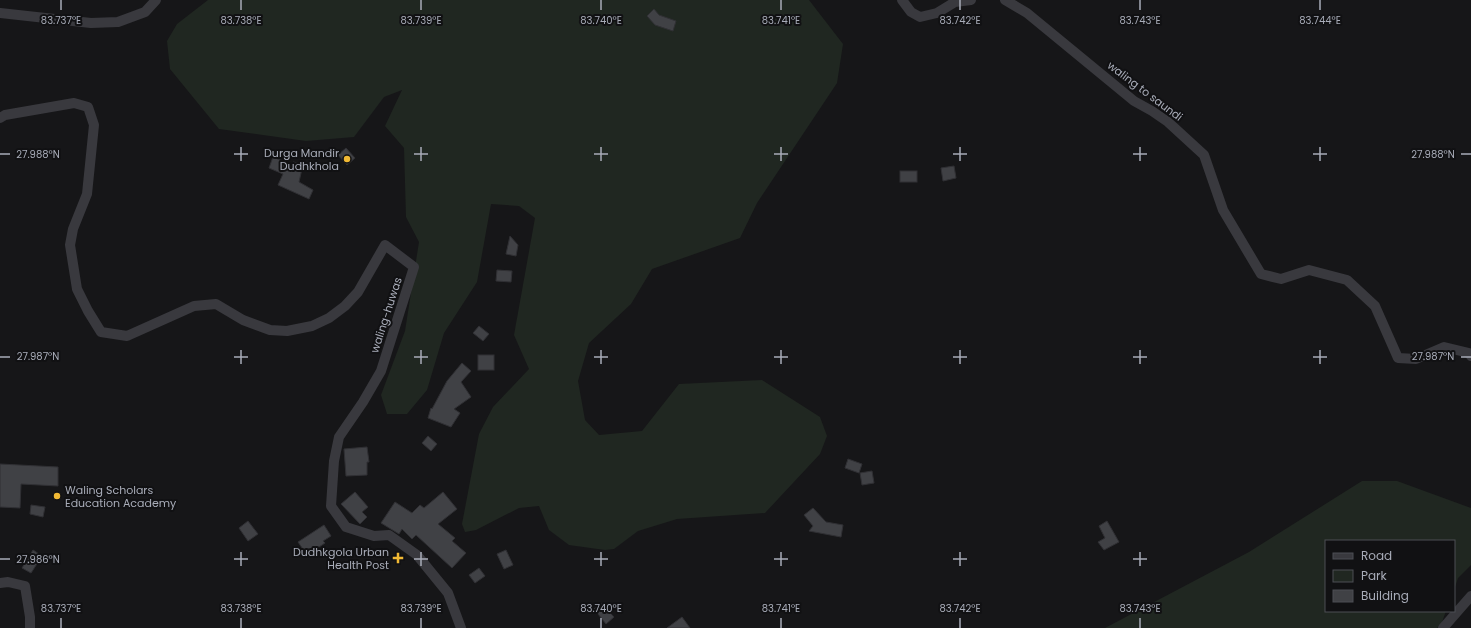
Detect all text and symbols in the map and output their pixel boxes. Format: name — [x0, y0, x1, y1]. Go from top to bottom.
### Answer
text: 83.737°E — [41, 13, 81, 28]
text: 83.738°E — [220, 13, 262, 28]
text: 83.739°E — [400, 13, 442, 28]
text: 83.740°E — [580, 13, 622, 28]
text: 83.741°E — [762, 13, 800, 28]
text: 83.742°E — [939, 13, 981, 28]
text: 83.743°E — [1119, 13, 1161, 28]
text: 83.744°E — [1299, 13, 1341, 28]
street label: waling to saundi — [1104, 57, 1186, 125]
place label: Durga Mandir Dudhkhola — [264, 145, 339, 174]
text: 27.988°N — [16, 147, 60, 162]
text: 27.988°N — [1411, 147, 1455, 162]
marker: Durga Mandir Dudhkhola — [342, 154, 352, 164]
street label: waling-huwas — [366, 275, 406, 355]
text: 27.987°N — [17, 349, 59, 364]
text: 27.987°N — [1412, 349, 1454, 364]
place label: Waling Scholars Education Academy — [65, 482, 177, 511]
marker: Waling Scholars Education Academy — [52, 491, 62, 501]
legend — [1325, 540, 1455, 612]
place label: Dudhkgola Urban Health Post — [293, 544, 389, 573]
text: Road — [1361, 547, 1392, 564]
text: 27.986°N — [16, 552, 60, 567]
marker: Dudhkgola Urban Health Post — [392, 552, 404, 564]
text: Park — [1361, 567, 1388, 584]
text: Building — [1361, 587, 1409, 604]
text: 83.737°E — [41, 601, 81, 616]
text: 83.738°E — [220, 601, 262, 616]
text: 83.739°E — [400, 601, 442, 616]
text: 83.740°E — [580, 601, 622, 616]
text: 83.741°E — [762, 601, 800, 616]
text: 83.742°E — [939, 601, 981, 616]
text: 83.743°E — [1119, 601, 1161, 616]

